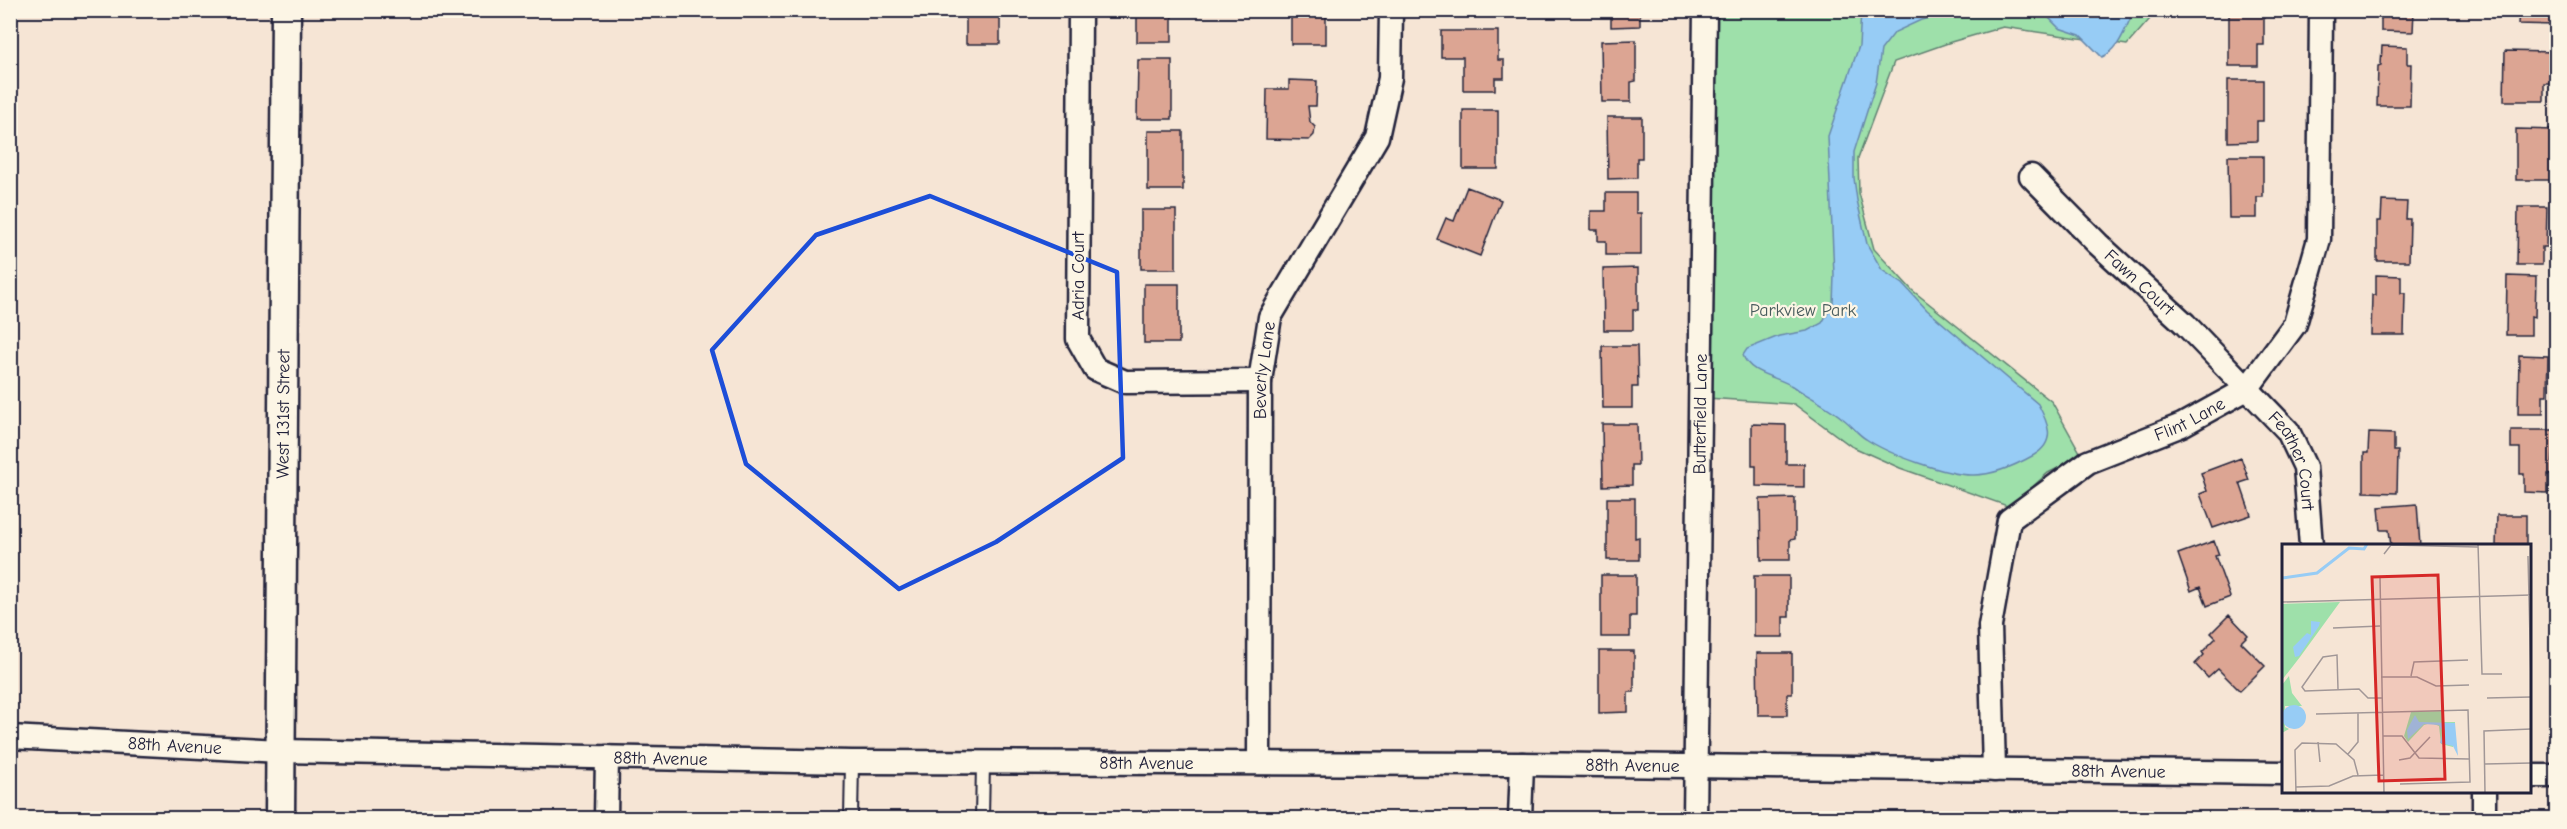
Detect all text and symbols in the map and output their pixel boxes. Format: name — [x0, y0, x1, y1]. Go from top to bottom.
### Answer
street label: Adria Court — [1068, 231, 1089, 320]
street label: Fawn Court — [2100, 245, 2179, 321]
park label: Parkview Park — [1750, 300, 1856, 321]
street label: Beverly Lane — [1250, 320, 1280, 419]
street label: West 131st Street — [273, 348, 294, 479]
street label: Butterfield Lane — [1689, 353, 1712, 475]
street label: Flint Lane — [2151, 393, 2229, 446]
street label: Feather Court — [2264, 407, 2318, 512]
inset map — [2282, 544, 2531, 793]
street label: 88th Avenue — [127, 733, 222, 759]
street label: 88th Avenue — [613, 747, 708, 770]
street label: 88th Avenue — [1099, 753, 1194, 774]
street label: 88th Avenue — [1585, 755, 1680, 777]
street label: 88th Avenue — [2071, 760, 2166, 783]

